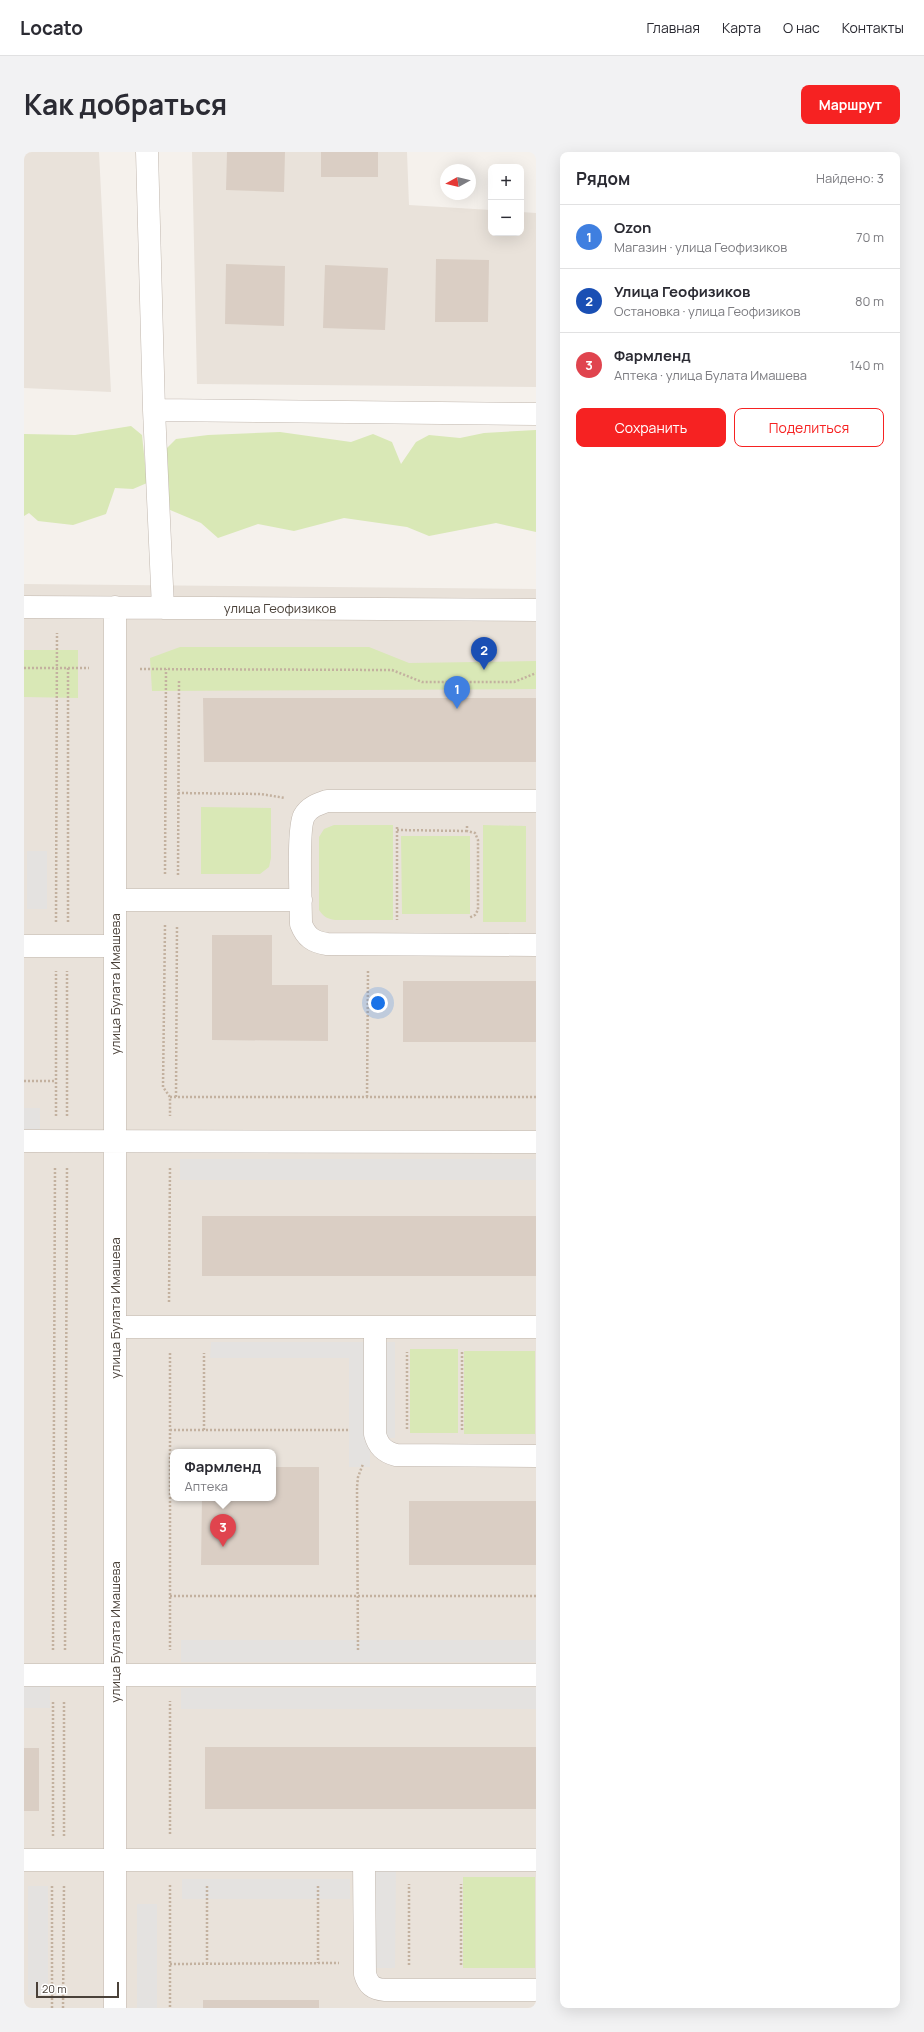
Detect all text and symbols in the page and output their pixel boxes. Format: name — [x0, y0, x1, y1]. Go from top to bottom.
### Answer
text: Locato — [20, 15, 83, 41]
text: Главная — [647, 18, 700, 37]
text: Карта — [722, 18, 761, 37]
text: О нас — [783, 18, 820, 37]
text: Контакты — [842, 18, 904, 37]
text: Как добраться — [24, 85, 227, 123]
button: Маршрут — [801, 85, 900, 124]
north arrow — [440, 164, 476, 200]
map controls — [488, 164, 524, 236]
button: + — [488, 164, 524, 200]
text: Рядом — [576, 167, 630, 190]
text: Найдено: 3 — [816, 169, 884, 187]
button: − — [488, 200, 524, 236]
text: Ozon — [614, 217, 651, 238]
text: 1 — [586, 228, 592, 246]
text: 70 m — [856, 228, 884, 246]
text: Магазин · улица Геофизиков — [614, 238, 787, 256]
text: Улица Геофизиков — [614, 281, 750, 302]
text: 2 — [585, 292, 593, 310]
text: 80 m — [855, 292, 884, 310]
text: Остановка · улица Геофизиков — [614, 302, 800, 320]
text: Фармленд — [614, 345, 691, 366]
text: 3 — [585, 356, 593, 374]
text: 140 m — [850, 356, 884, 374]
text: Аптека · улица Булата Имашева — [614, 366, 807, 384]
button: Сохранить — [576, 408, 726, 447]
button: Поделиться — [734, 408, 884, 447]
street label: улица Геофизиков — [224, 599, 336, 617]
pin: 2 — [471, 637, 497, 670]
pin: 1 — [444, 676, 470, 709]
street label: улица Булата Имашева — [106, 913, 124, 1055]
your location — [368, 993, 388, 1013]
street label: улица Булата Имашева — [106, 1237, 124, 1379]
popup — [170, 1449, 276, 1501]
text: Фармленд — [185, 1456, 261, 1477]
text: Аптека — [185, 1477, 228, 1495]
pin: 3 — [210, 1514, 236, 1547]
street label: улица Булата Имашева — [106, 1561, 124, 1703]
scale bar — [36, 1980, 119, 1999]
text: 20 m — [42, 1981, 67, 1996]

